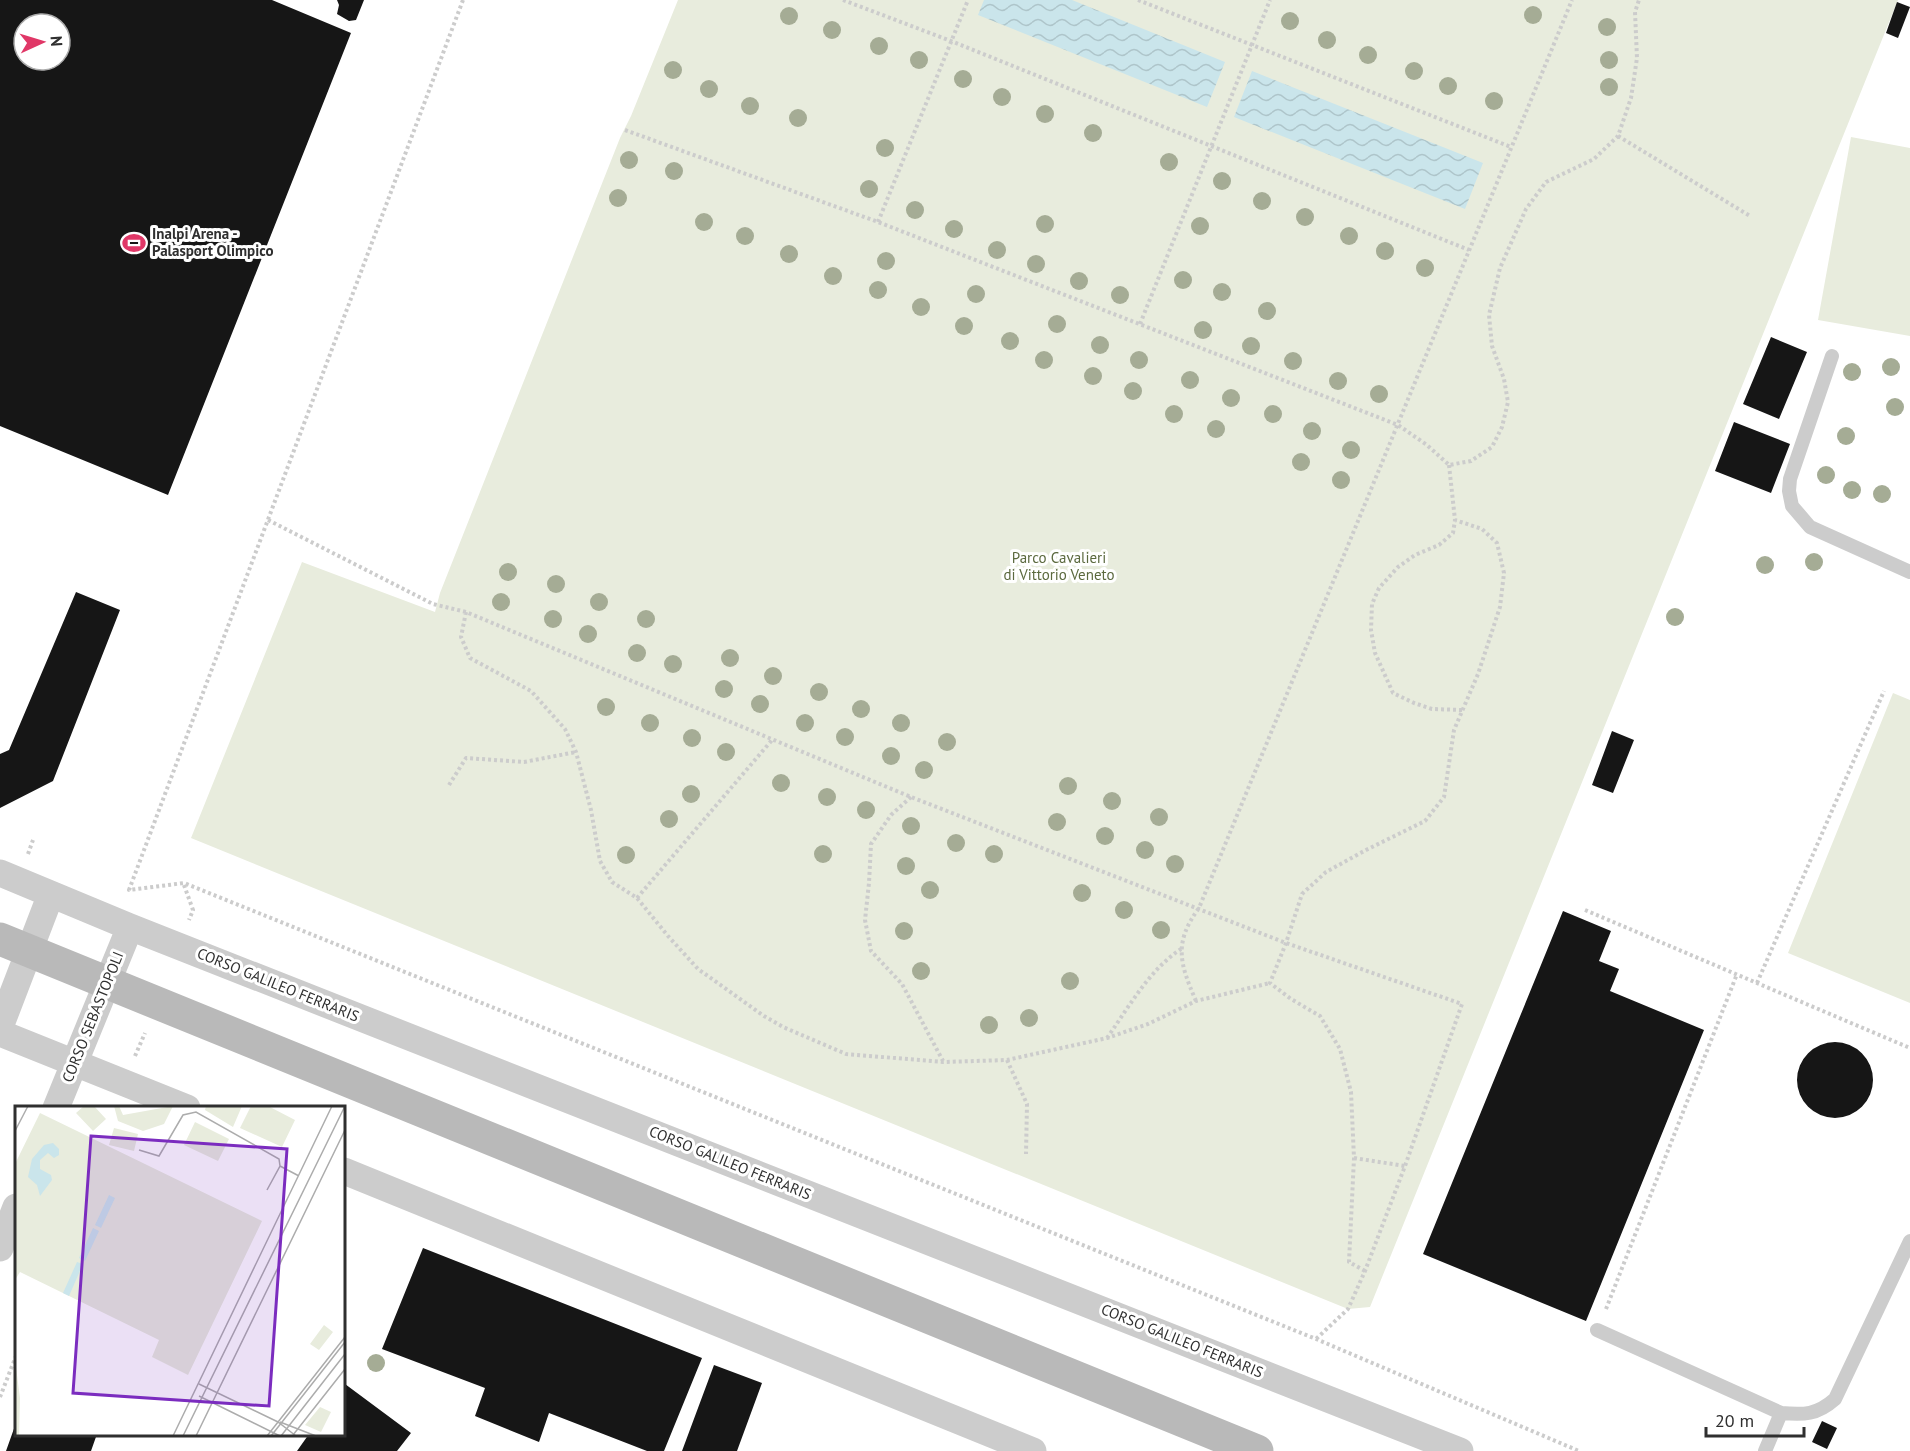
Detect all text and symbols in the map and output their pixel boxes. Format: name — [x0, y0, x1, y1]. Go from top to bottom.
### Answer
north arrow — [12, 12, 72, 72]
text: N — [47, 35, 67, 47]
place label: Inalpi Arena - Palasport Olimpico — [152, 224, 273, 260]
sports icon: Inalpi Arena - Palasport Olimpico — [121, 230, 147, 256]
park label: Parco Cavalieri di Vittorio Veneto — [1003, 548, 1115, 584]
street label: CORSO GALILEO FERRARIS — [194, 943, 362, 1026]
street label: CORSO SEBASTOPOLI — [58, 949, 127, 1085]
inset map — [15, 1106, 345, 1436]
street label: CORSO GALILEO FERRARIS — [646, 1121, 814, 1204]
street label: CORSO GALILEO FERRARIS — [1098, 1299, 1266, 1382]
scale bar — [1706, 1400, 1804, 1438]
text: 20 m — [1715, 1409, 1754, 1432]

